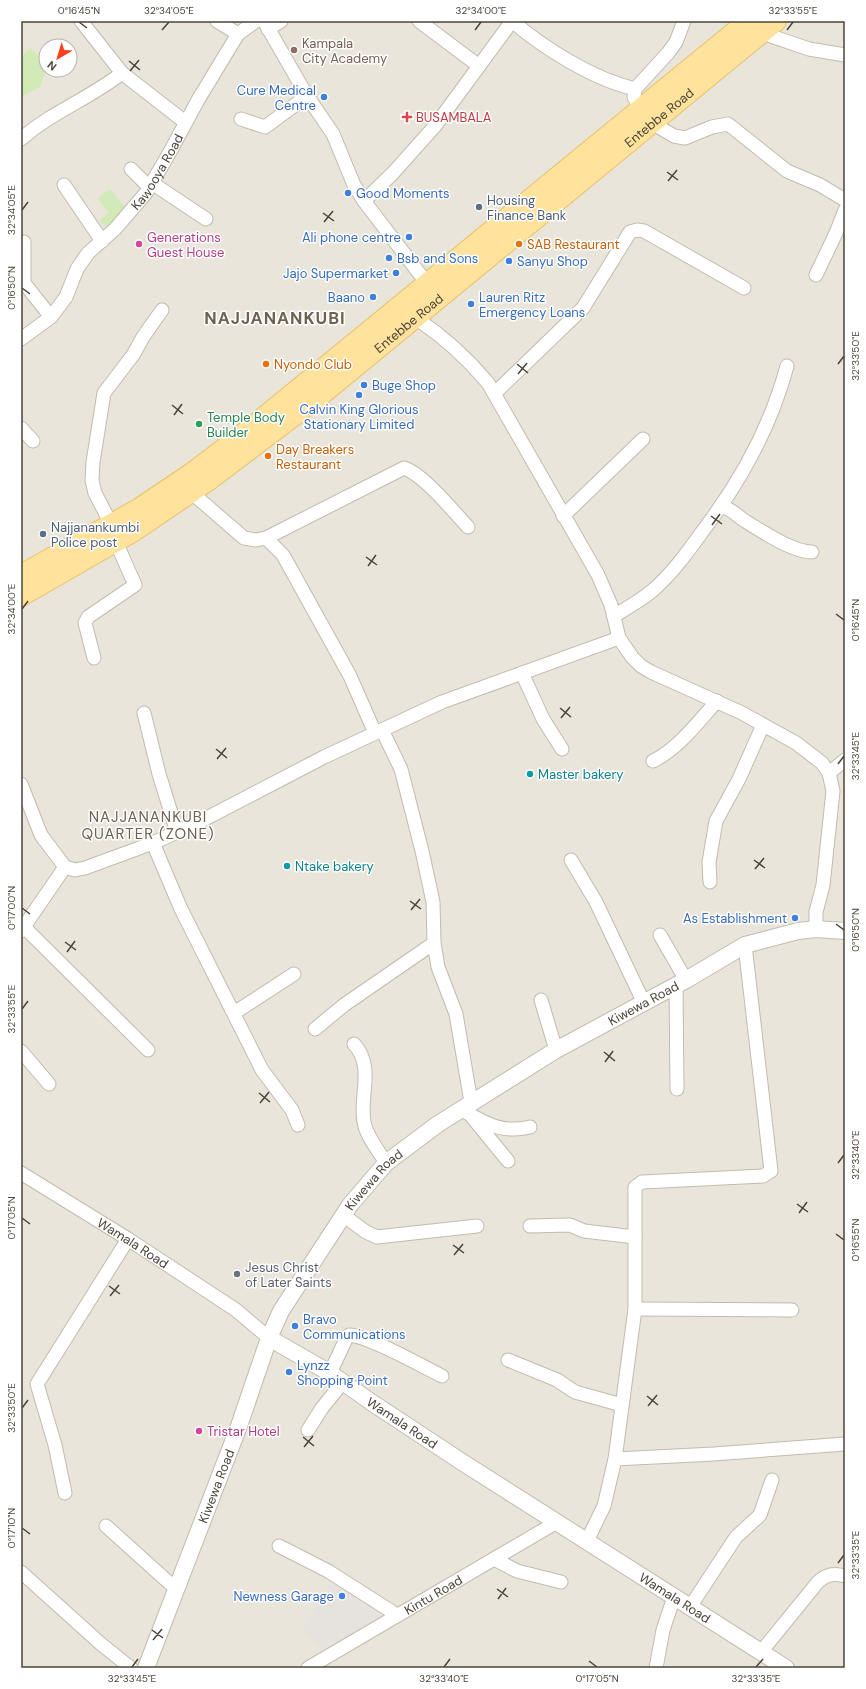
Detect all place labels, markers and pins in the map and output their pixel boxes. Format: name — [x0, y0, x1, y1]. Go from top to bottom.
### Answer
place label: Kampala City Academy — [302, 35, 387, 67]
marker: Kampala City Academy — [289, 45, 299, 55]
place label: Cure Medical Centre — [237, 82, 316, 114]
marker: Cure Medical Centre — [319, 92, 329, 102]
place label: BUSAMBALA — [416, 109, 492, 126]
marker: BUSAMBALA — [401, 111, 413, 123]
place label: Good Moments — [356, 185, 450, 202]
marker: Good Moments — [343, 188, 353, 198]
place label: Housing Finance Bank — [487, 192, 567, 224]
marker: Housing Finance Bank — [474, 202, 484, 212]
place label: Generations Guest House — [147, 229, 224, 261]
place label: Ali phone centre — [302, 229, 401, 246]
marker: Ali phone centre — [404, 232, 414, 242]
place label: SAB Restaurant — [527, 236, 619, 253]
marker: Generations Guest House — [134, 239, 144, 249]
marker: SAB Restaurant — [514, 239, 524, 249]
place label: Bsb and Sons — [397, 250, 478, 267]
marker: Bsb and Sons — [384, 253, 394, 263]
place label: Sanyu Shop — [517, 253, 588, 270]
marker: Sanyu Shop — [504, 256, 514, 266]
place label: Jajo Supermarket — [283, 265, 388, 282]
marker: Jajo Supermarket — [391, 268, 401, 278]
place label: Baano — [328, 289, 365, 306]
place label: Lauren Ritz Emergency Loans — [479, 289, 585, 321]
marker: Baano — [368, 292, 378, 302]
marker: Lauren Ritz Emergency Loans — [466, 299, 476, 309]
place label: Nyondo Club — [274, 356, 352, 373]
marker: Nyondo Club — [261, 359, 271, 369]
place label: Buge Shop — [372, 377, 436, 394]
marker: Buge Shop — [359, 380, 369, 390]
marker: Calvin King Glorious Stationary Limited — [354, 390, 364, 400]
place label: Calvin King Glorious Stationary Limited — [299, 401, 419, 433]
place label: Temple Body Builder — [207, 409, 285, 441]
marker: Temple Body Builder — [194, 419, 204, 429]
place label: Day Breakers Restaurant — [276, 441, 354, 473]
marker: Day Breakers Restaurant — [263, 451, 273, 461]
place label: Najjanankumbi Police post — [51, 519, 139, 551]
marker: Najjanankumbi Police post — [38, 529, 48, 539]
place label: Master bakery — [538, 766, 624, 783]
marker: Master bakery — [525, 769, 535, 779]
place label: Ntake bakery — [295, 858, 374, 875]
marker: Ntake bakery — [282, 861, 292, 871]
place label: As Establishment — [683, 910, 787, 927]
marker: As Establishment — [790, 913, 800, 923]
place label: Jesus Christ of Later Saints — [245, 1259, 332, 1291]
marker: Jesus Christ of Later Saints — [232, 1269, 242, 1279]
place label: Bravo Communications — [303, 1311, 405, 1343]
marker: Bravo Communications — [290, 1321, 300, 1331]
place label: Lynzz Shopping Point — [297, 1357, 388, 1389]
marker: Lynzz Shopping Point — [284, 1367, 294, 1377]
place label: Tristar Hotel — [207, 1423, 280, 1440]
marker: Tristar Hotel — [194, 1426, 204, 1436]
place label: Newness Garage — [233, 1588, 334, 1605]
marker: Newness Garage — [337, 1591, 347, 1601]

